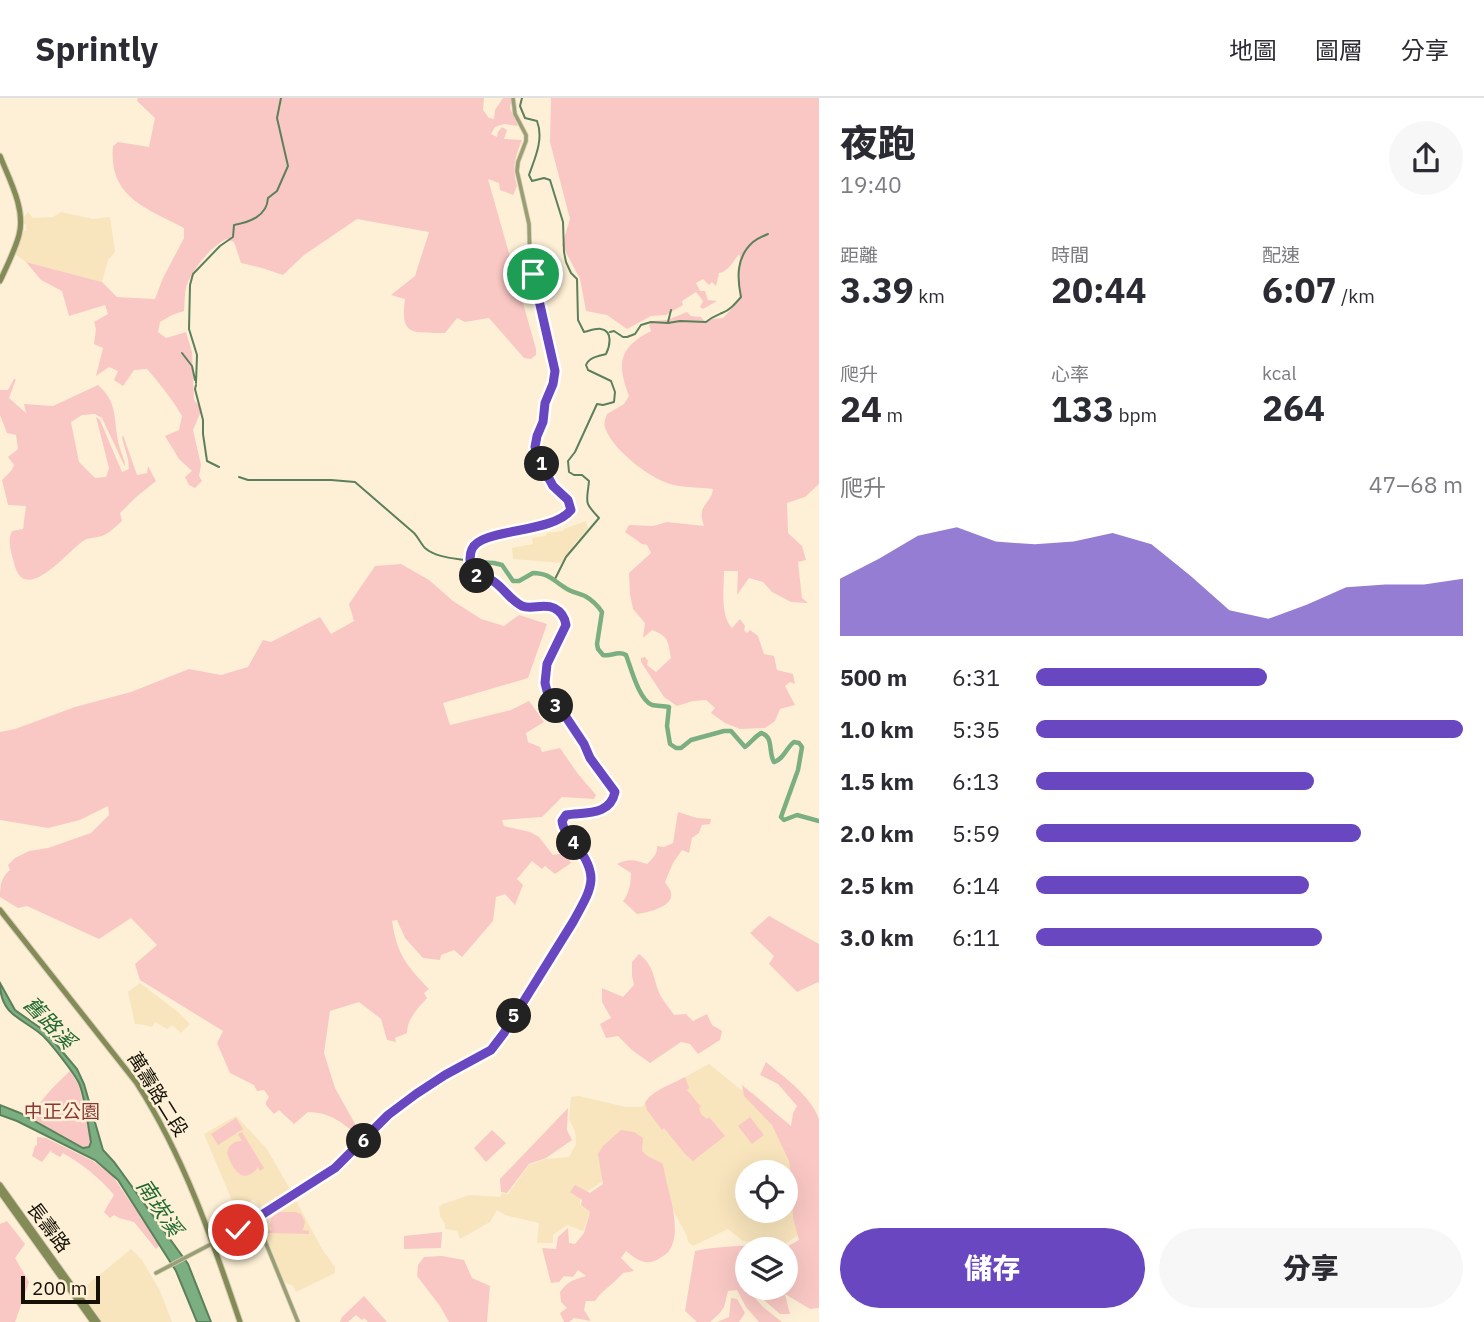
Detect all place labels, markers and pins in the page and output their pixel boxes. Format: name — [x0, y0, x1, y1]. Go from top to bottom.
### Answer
pin — [503, 244, 563, 304]
pin: 1 — [524, 446, 560, 482]
pin: 2 — [460, 559, 494, 594]
pin: 3 — [538, 688, 574, 724]
pin: 4 — [556, 826, 592, 860]
pin: 5 — [496, 998, 532, 1034]
pin: 6 — [346, 1124, 382, 1158]
pin — [208, 1200, 268, 1260]

